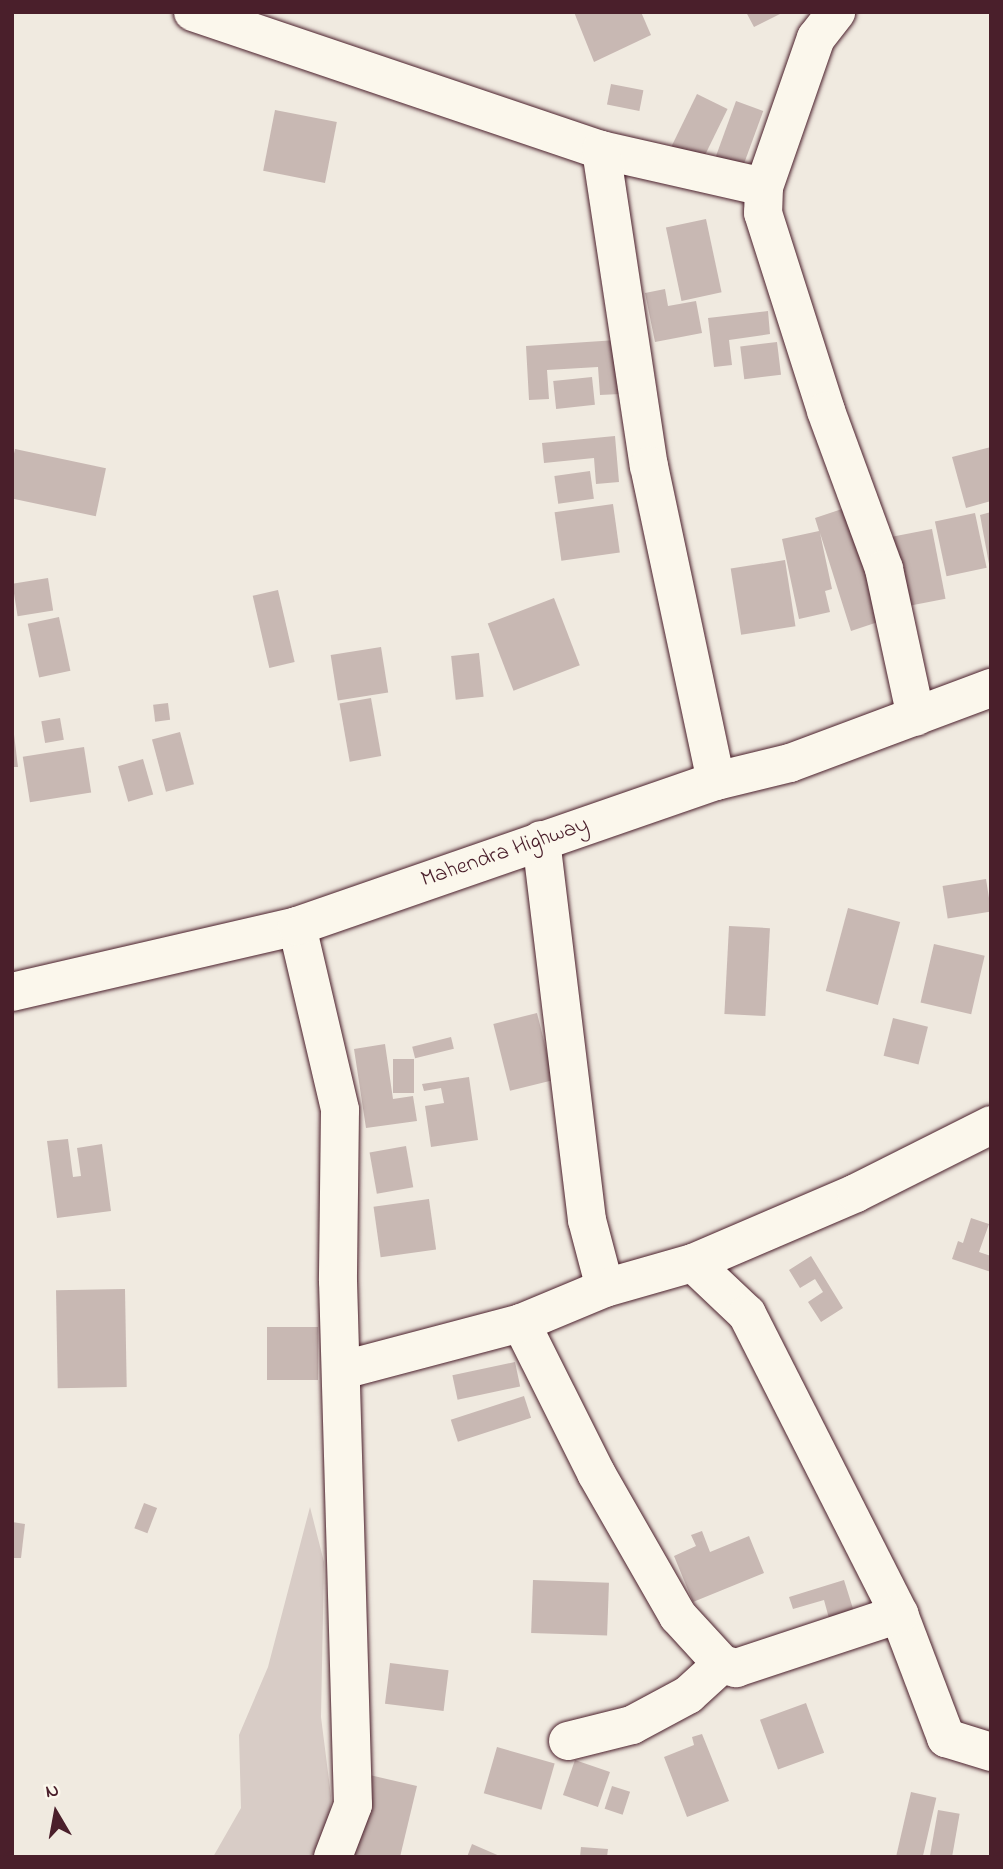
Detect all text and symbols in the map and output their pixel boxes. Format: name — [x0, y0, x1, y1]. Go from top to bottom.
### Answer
street label: Mahendra Highway — [418, 811, 592, 895]
text: N — [44, 1777, 61, 1806]
north arrow — [21, 1778, 91, 1848]

